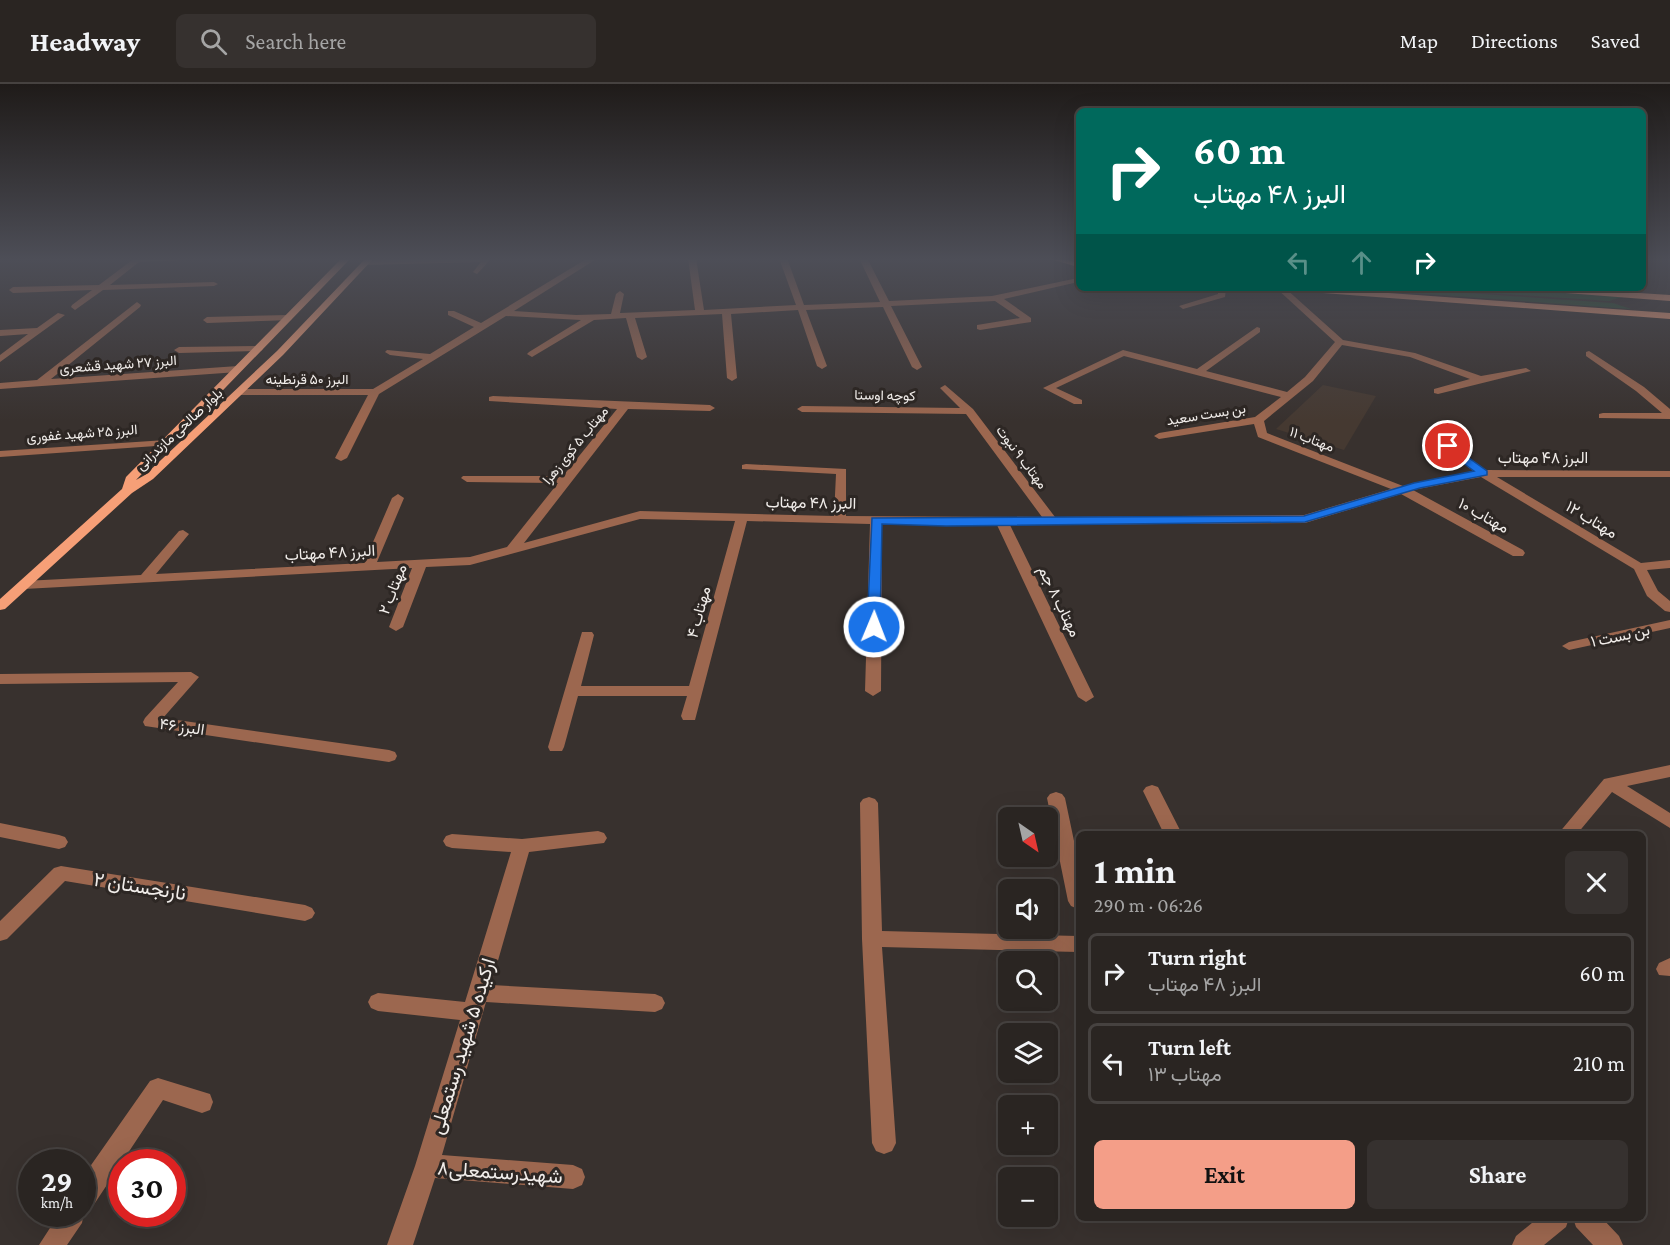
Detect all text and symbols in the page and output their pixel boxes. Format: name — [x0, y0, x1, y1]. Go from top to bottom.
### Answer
search box — [176, 14, 596, 68]
icon: search — [197, 25, 230, 58]
text: Headway — [30, 26, 140, 57]
text: Search here — [245, 29, 346, 54]
text: Map — [1400, 29, 1438, 53]
text: Directions — [1471, 29, 1558, 53]
text: Saved — [1591, 29, 1640, 53]
text: 60 m — [1193, 126, 1285, 173]
icon: right — [1094, 132, 1172, 210]
text: البرز ۴۸ مهتاب — [1193, 179, 1346, 209]
icon: left — [1282, 246, 1315, 279]
icon: ahead — [1345, 246, 1378, 279]
icon: right — [1408, 246, 1441, 279]
street label: البرز ۲۷ شهید قشعری — [59, 352, 177, 377]
street label: البرز ۵۰ قرنطینه — [266, 371, 348, 388]
street label: بلوار صالحی مازندرانی — [132, 385, 226, 474]
street label: کوچه اوستا — [854, 386, 916, 406]
street label: بن بست سعید — [1165, 400, 1247, 429]
street label: مهتاب ۵ کوی زهرا — [539, 403, 612, 488]
pin — [1422, 420, 1473, 471]
street label: البرز ۲۵ شهید غفوری — [26, 421, 138, 446]
street label: مهتاب ۹ نبوت — [992, 422, 1051, 492]
street label: مهتاب ۱۱ — [1287, 423, 1337, 456]
icon: arrive — [1431, 429, 1464, 462]
street label: البرز ۴۸ مهتاب — [1498, 449, 1588, 468]
street label: البرز ۴۸ مهتاب — [765, 493, 856, 514]
street label: مهتاب ۱۰ — [1455, 495, 1512, 538]
street label: مهتاب ۱۲ — [1562, 498, 1620, 543]
street label: البرز ۴۸ مهتاب — [284, 542, 376, 565]
street label: مهتاب ۲ — [375, 562, 412, 617]
street label: مهتاب ۸ جم — [1033, 563, 1084, 640]
street label: مهتاب ۴ — [683, 584, 715, 640]
position arrow — [842, 595, 906, 659]
street label: بن بست ۱ — [1589, 621, 1652, 652]
street label: البرز ۴۶ — [158, 715, 206, 740]
north arrow — [998, 807, 1058, 867]
map controls — [998, 807, 1058, 1227]
text: 1 min — [1094, 851, 1176, 891]
button: close — [1565, 851, 1628, 914]
street label: نارنجستان ۲ — [92, 868, 188, 906]
button: sound — [998, 879, 1058, 939]
text: 290 m · 06:26 — [1094, 894, 1203, 916]
text: Turn right — [1148, 945, 1246, 970]
button: search — [998, 951, 1058, 1011]
street label: ارکیده ۵ شهید رستمعلی — [425, 955, 501, 1137]
icon: right — [1097, 957, 1130, 990]
text: 60 m — [1580, 961, 1625, 986]
text: البرز ۴۸ مهتاب — [1148, 973, 1261, 995]
button: layers — [998, 1023, 1058, 1083]
text: Turn left — [1148, 1035, 1231, 1060]
icon: left — [1097, 1047, 1130, 1080]
text: 210 m — [1573, 1051, 1625, 1076]
text: مهتاب ۱۳ — [1148, 1063, 1222, 1085]
button: + — [998, 1095, 1058, 1155]
button: Exit — [1094, 1140, 1355, 1209]
button: Share — [1367, 1140, 1628, 1209]
speed limit sign: 30 — [108, 1149, 186, 1227]
street label: شهیدرستمعلی۸ — [436, 1157, 564, 1189]
text: 29 — [41, 1164, 73, 1197]
button: − — [998, 1167, 1058, 1227]
text: km/h — [41, 1195, 73, 1211]

